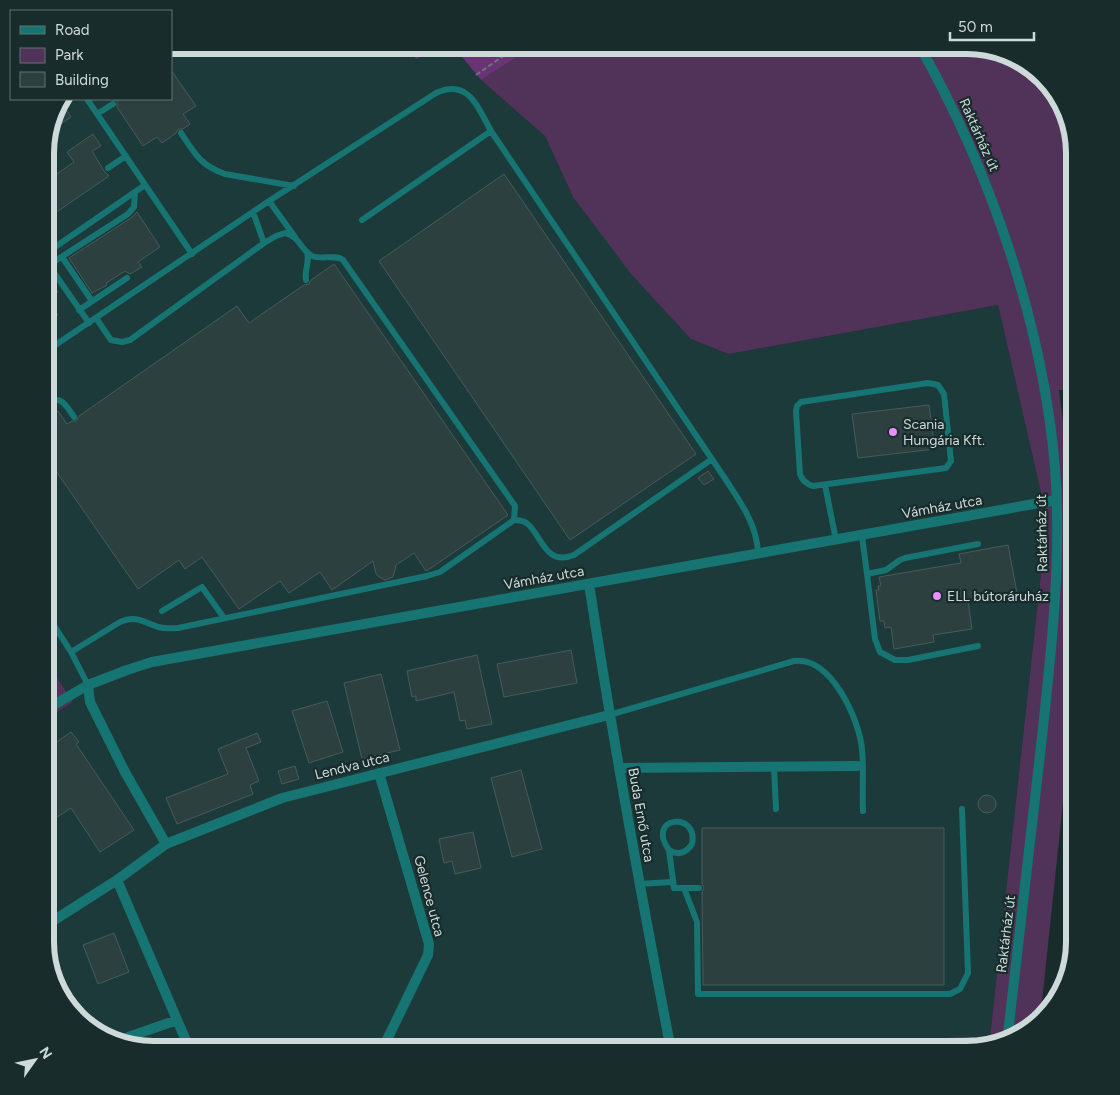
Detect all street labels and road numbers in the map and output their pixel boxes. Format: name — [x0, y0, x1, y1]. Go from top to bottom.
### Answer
street label: Raktárház út — [955, 96, 1003, 174]
street label: Vámház utca — [901, 492, 983, 522]
street label: Raktárház út — [1033, 494, 1051, 572]
street label: Vámház utca — [503, 563, 585, 593]
street label: Lendva utca — [313, 749, 391, 783]
street label: Buda Ernő utca — [624, 767, 658, 863]
street label: Gelence utca — [410, 854, 448, 938]
street label: Raktárház út — [993, 894, 1019, 974]

